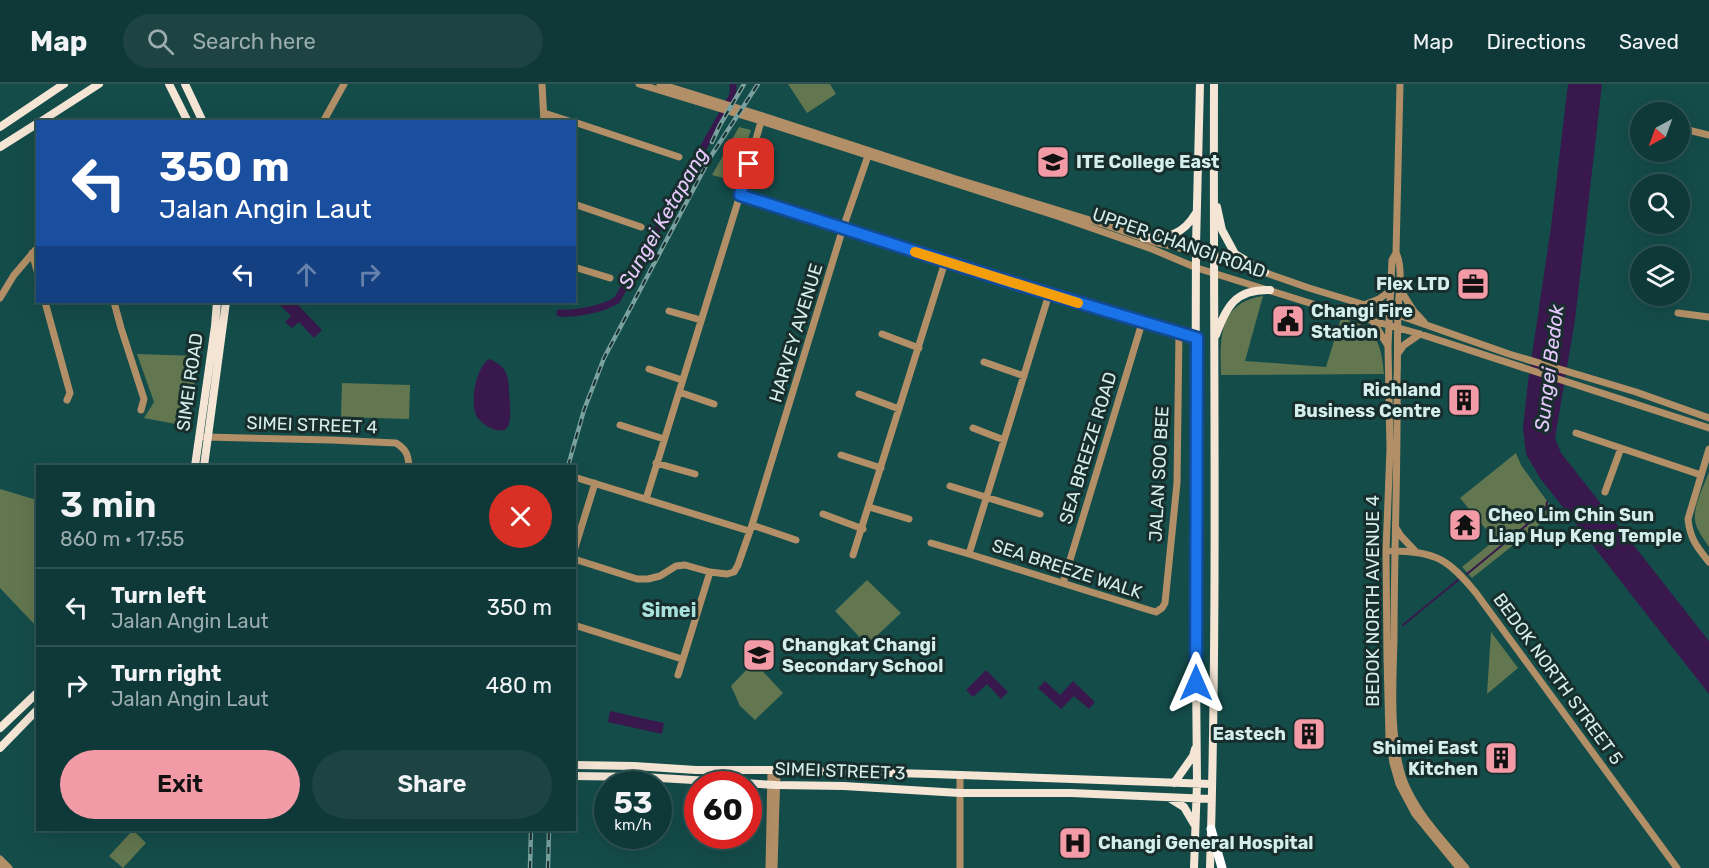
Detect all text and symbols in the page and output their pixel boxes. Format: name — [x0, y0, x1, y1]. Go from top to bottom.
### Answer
search box — [123, 14, 543, 68]
text: Map — [30, 25, 87, 58]
icon: search — [144, 25, 177, 58]
text: Search here — [192, 28, 316, 55]
text: Map — [1413, 29, 1454, 54]
text: Directions — [1487, 29, 1586, 54]
text: Saved — [1619, 29, 1679, 54]
north arrow — [1630, 102, 1690, 162]
map controls — [1630, 102, 1690, 306]
pin — [723, 138, 774, 189]
text: 350 m — [159, 142, 290, 192]
water label: Sungei Ketapang — [613, 143, 713, 293]
icon: left — [60, 144, 138, 222]
school or university icon: ITE College East — [1035, 144, 1071, 180]
icon: arrive — [732, 147, 765, 180]
place label: ITE College East — [1076, 151, 1220, 173]
button: search — [1630, 174, 1690, 234]
text: Jalan Angin Laut — [159, 193, 372, 225]
street label: UPPER CHANGI ROAD — [1089, 203, 1269, 283]
button: layers — [1630, 246, 1690, 306]
icon: left — [227, 258, 260, 291]
icon: ahead — [290, 258, 323, 291]
icon: right — [353, 258, 386, 291]
street label: HARVEY AVENUE — [764, 261, 828, 405]
office icon: Flex LTD — [1455, 266, 1491, 302]
place label: Flex LTD — [1376, 273, 1450, 295]
place label: Changi Fire Station — [1311, 300, 1413, 343]
water label: Sungei Bedok — [1529, 302, 1569, 433]
public building icon: Changi Fire Station — [1270, 303, 1306, 339]
street label: SIMEI ROAD — [172, 332, 208, 432]
street label: SEA BREEZE ROAD — [1054, 369, 1122, 527]
place label: Richland Business Centre — [1294, 379, 1441, 422]
building icon: Richland Business Centre — [1446, 382, 1482, 418]
street label: JALAN SOO BEE — [1144, 405, 1174, 543]
street label: SIMEI STREET 4 — [246, 412, 378, 438]
text: 3 min — [60, 483, 157, 526]
button: close — [489, 485, 552, 548]
street label: BEDOK NORTH AVENUE 4 — [1362, 495, 1384, 707]
place label: Cheo Lim Chin Sun Liap Hup Keng Temple — [1488, 504, 1683, 547]
temple icon: Cheo Lim Chin Sun Liap Hup Keng Temple — [1447, 507, 1483, 543]
text: 860 m · 17:55 — [60, 527, 184, 551]
street label: SEA BREEZE WALK — [989, 534, 1145, 604]
text: Turn left — [111, 582, 206, 609]
street label: BEDOK NORTH STREET 5 — [1488, 589, 1628, 769]
icon: left — [60, 591, 93, 624]
text: 350 m — [487, 594, 552, 621]
district label: Simei — [642, 598, 696, 622]
text: Jalan Angin Laut — [111, 609, 269, 633]
place label: Changkat Changi Secondary School — [782, 634, 944, 677]
school or university icon: Changkat Changi Secondary School — [741, 637, 777, 673]
position arrow — [1164, 651, 1228, 715]
text: Turn right — [111, 660, 221, 687]
icon: right — [60, 669, 93, 702]
text: 480 m — [485, 672, 552, 699]
text: Jalan Angin Laut — [111, 687, 269, 711]
building icon: Eastech — [1291, 716, 1327, 752]
place label: Eastech — [1213, 723, 1286, 745]
place label: Shimei East Kitchen — [1373, 737, 1478, 780]
building icon: Shimei East Kitchen — [1483, 740, 1519, 776]
button: Exit — [60, 750, 300, 819]
button: Share — [312, 750, 552, 819]
street label: SIMEI STREET 3 — [774, 758, 906, 784]
speed limit sign: 60 — [684, 771, 762, 849]
text: 53 — [613, 785, 653, 821]
text: km/h — [614, 816, 652, 834]
hospital icon: Changi General Hospital — [1057, 825, 1093, 861]
place label: Changi General Hospital — [1098, 832, 1314, 854]

